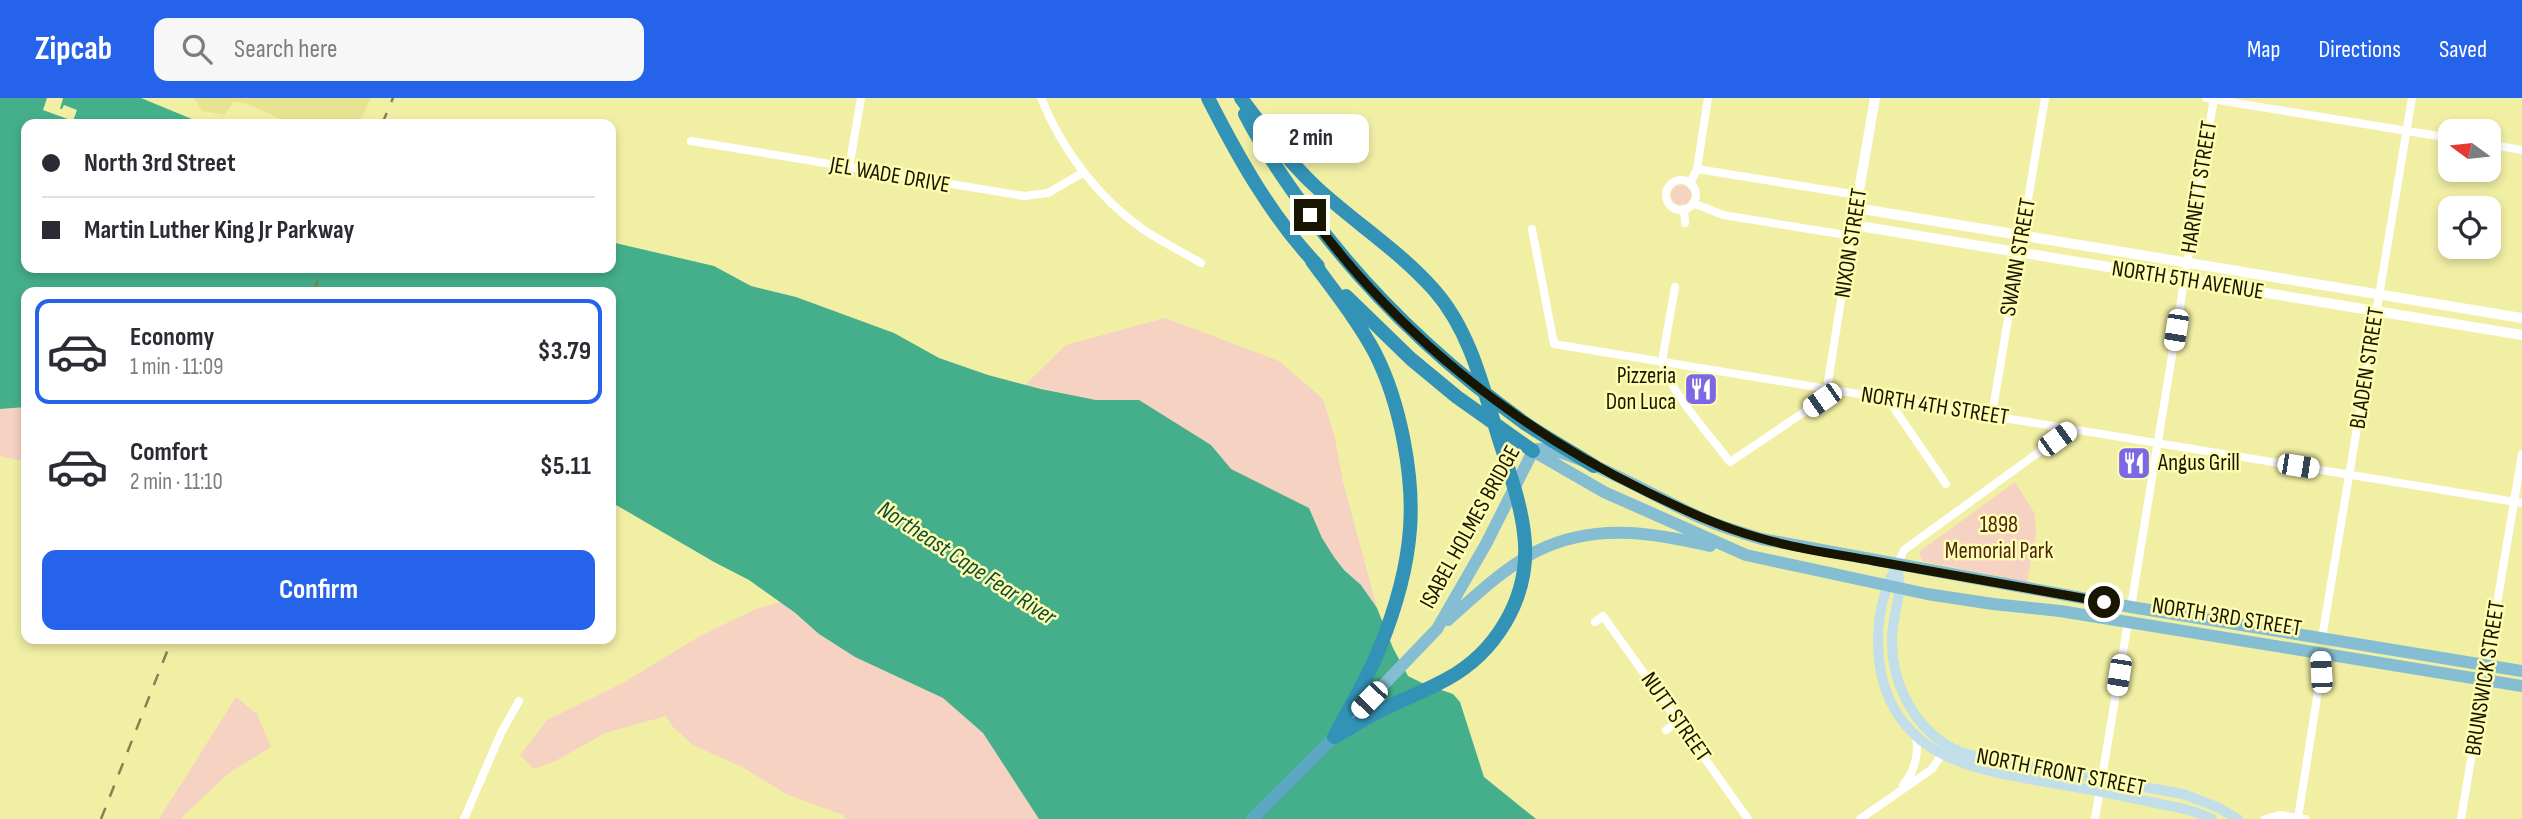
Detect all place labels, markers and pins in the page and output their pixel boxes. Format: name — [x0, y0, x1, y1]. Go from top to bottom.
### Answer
place label: Pizzeria Don Luca — [1606, 362, 1676, 416]
restaurant icon: Pizzeria Don Luca — [1682, 370, 1720, 408]
restaurant icon: Angus Grill — [2115, 444, 2153, 482]
place label: Angus Grill — [2157, 449, 2240, 477]

